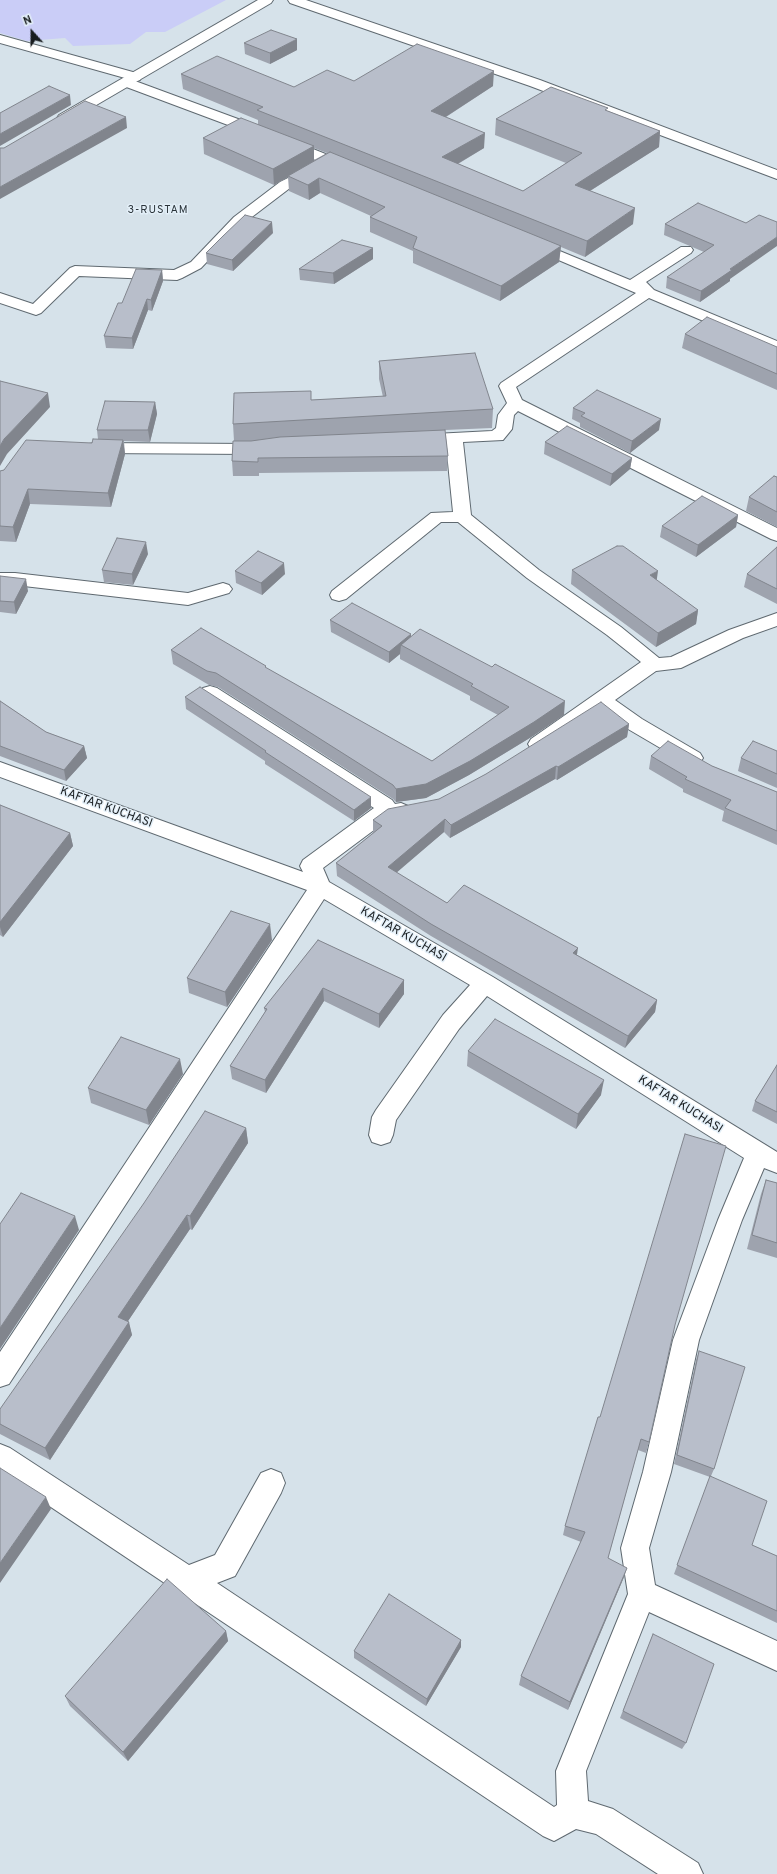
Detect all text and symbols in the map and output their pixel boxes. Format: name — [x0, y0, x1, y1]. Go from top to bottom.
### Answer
north arrow — [12, 12, 52, 52]
text: N — [22, 13, 34, 29]
district label: 3-RUSTAM — [127, 204, 189, 218]
street label: KAFTAR KUCHASI — [58, 785, 154, 831]
street label: KAFTAR KUCHASI — [357, 904, 449, 966]
street label: KAFTAR KUCHASI — [635, 1073, 725, 1137]

